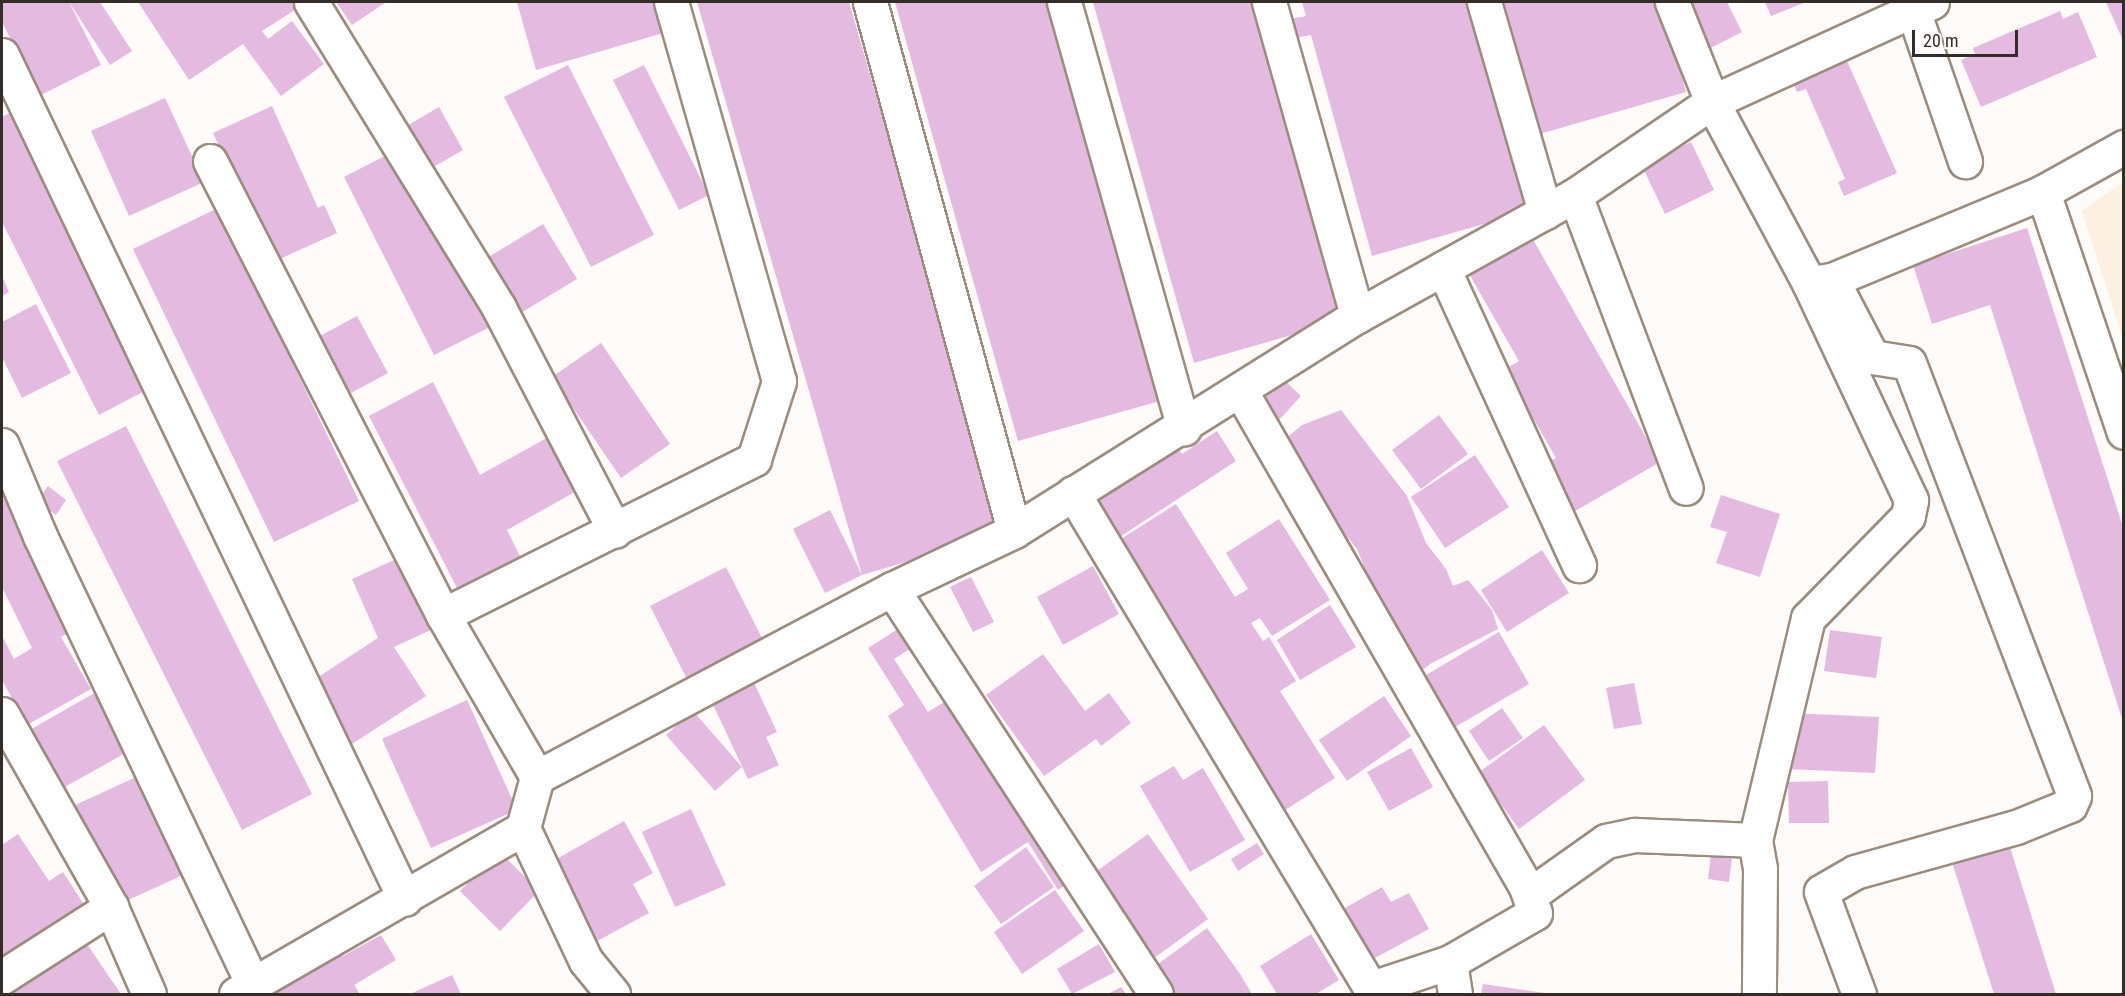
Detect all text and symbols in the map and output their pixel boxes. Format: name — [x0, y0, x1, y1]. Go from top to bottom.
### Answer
scale bar — [1915, 18, 2022, 56]
text: 20 m — [1923, 30, 1958, 51]

